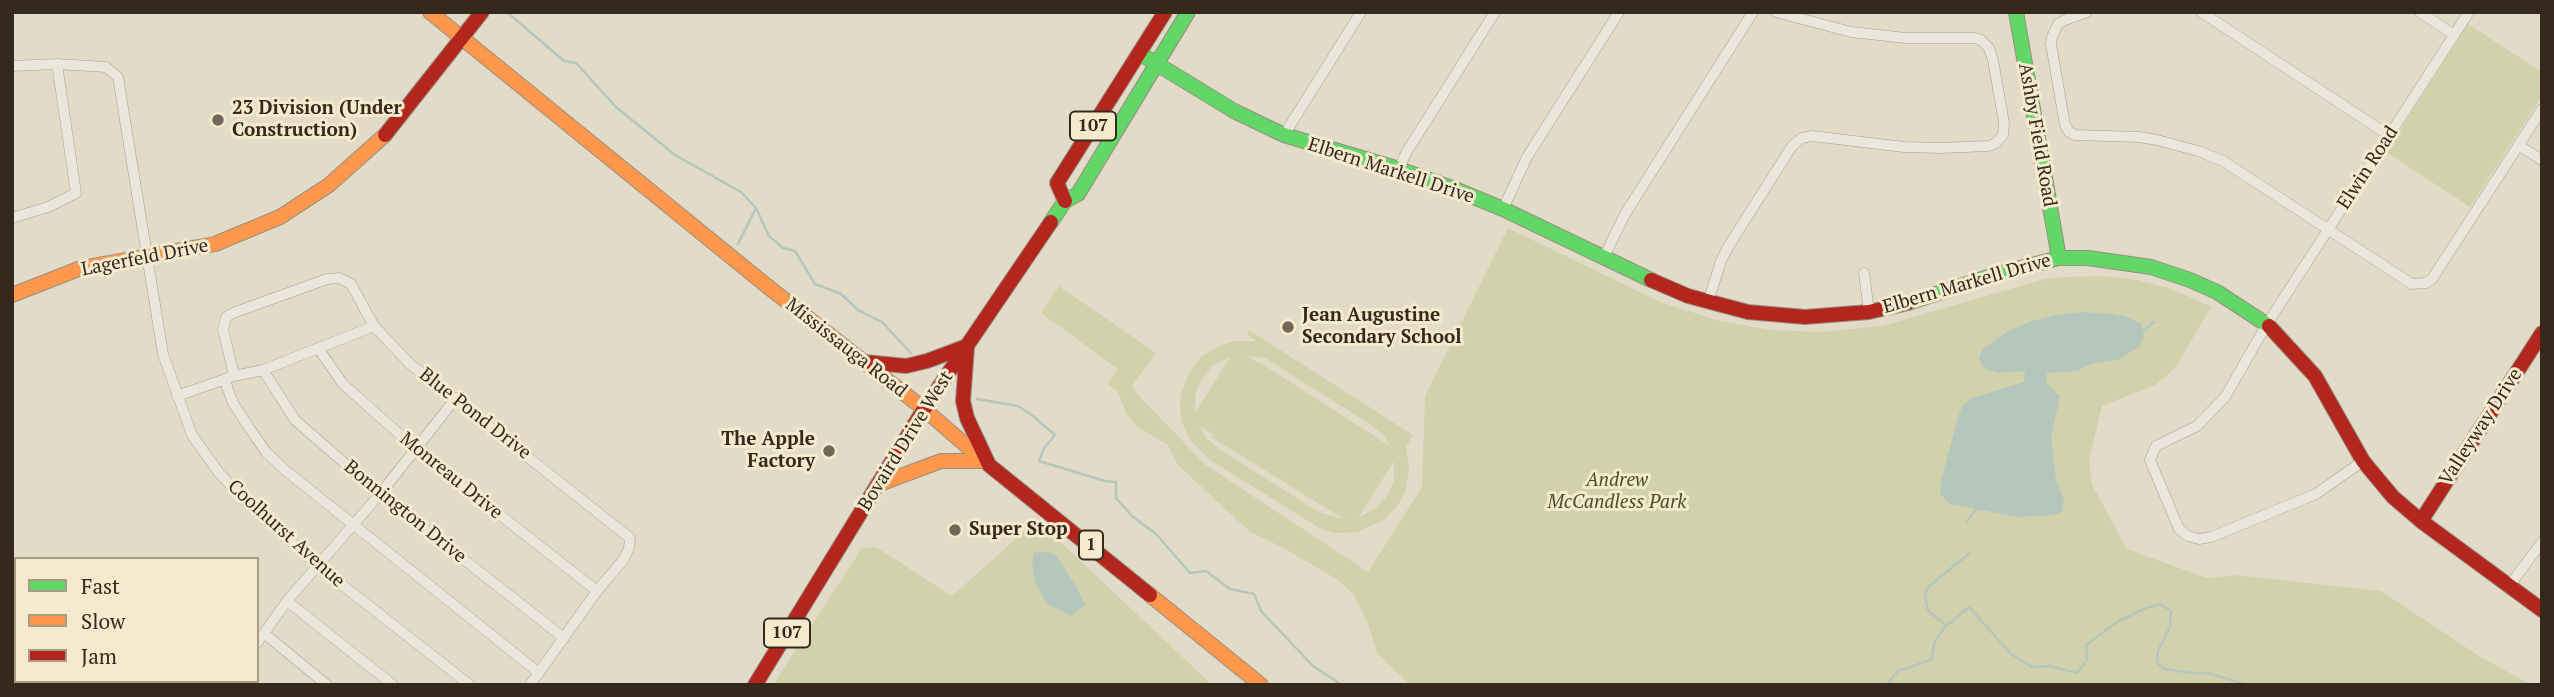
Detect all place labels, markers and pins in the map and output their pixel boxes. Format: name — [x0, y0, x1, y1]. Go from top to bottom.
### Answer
place label: 23 Division (Under Construction) — [232, 98, 402, 142]
marker: 23 Division (Under Construction) — [210, 112, 226, 128]
place label: Jean Augustine Secondary School — [1302, 305, 1462, 349]
marker: Jean Augustine Secondary School — [1280, 319, 1296, 335]
place label: The Apple Factory — [721, 429, 815, 473]
marker: The Apple Factory — [821, 443, 837, 459]
place label: Super Stop — [969, 519, 1068, 541]
marker: Super Stop — [947, 522, 963, 538]

